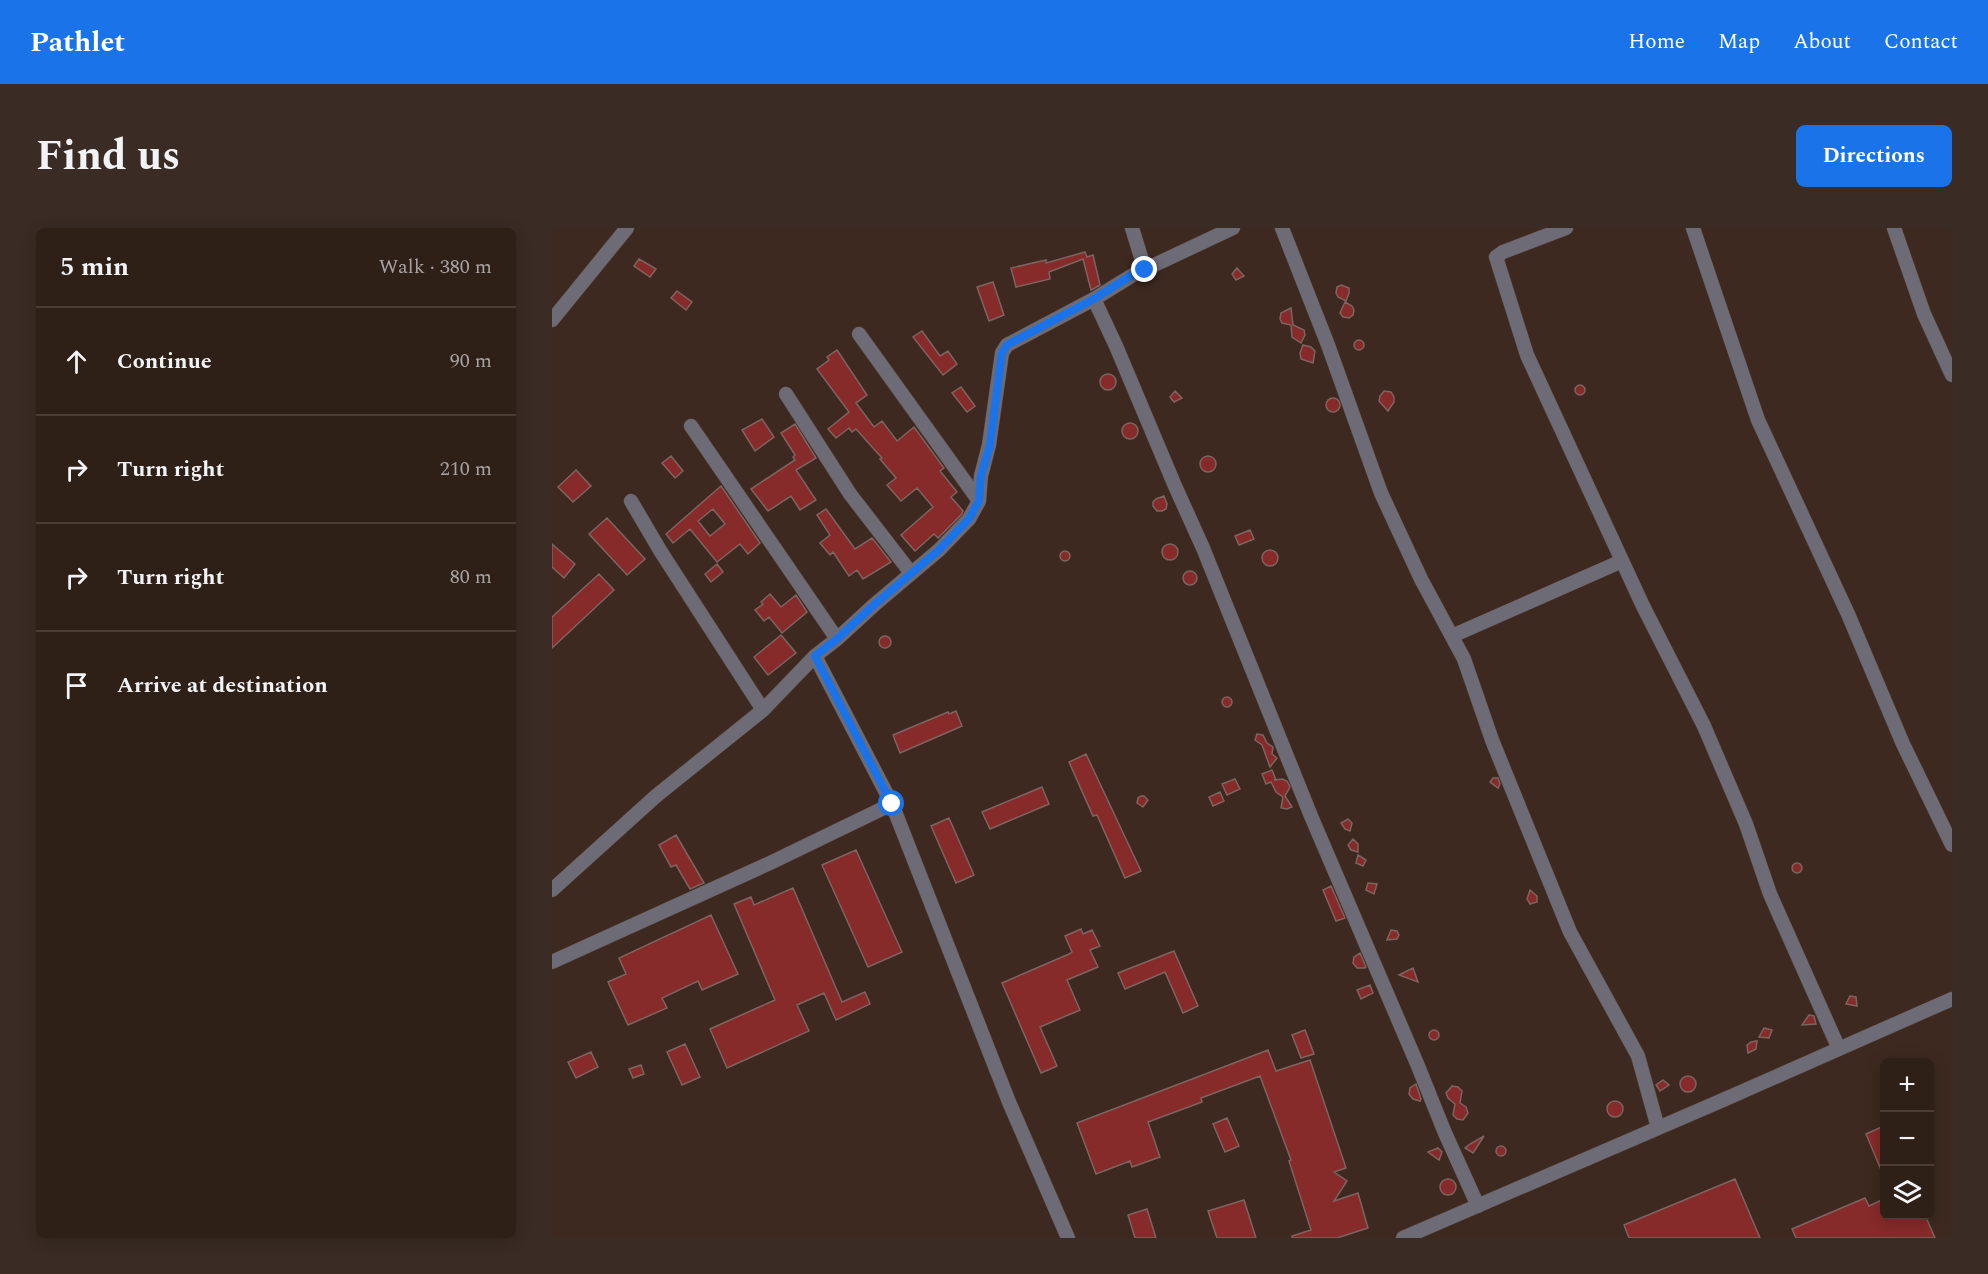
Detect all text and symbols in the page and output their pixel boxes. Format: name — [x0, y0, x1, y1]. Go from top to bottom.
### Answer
text: Pathlet — [30, 21, 125, 64]
text: Home — [1628, 26, 1685, 58]
text: Map — [1718, 26, 1760, 58]
text: About — [1793, 26, 1851, 58]
text: Contact — [1884, 26, 1958, 58]
text: Find us — [36, 125, 180, 188]
button: Directions — [1796, 125, 1952, 187]
text: 5 min — [60, 247, 129, 287]
text: Walk · 380 m — [379, 252, 492, 282]
route end — [1131, 256, 1157, 282]
icon: ahead — [60, 345, 93, 378]
text: Continue — [117, 345, 212, 378]
text: 90 m — [450, 346, 492, 376]
icon: right — [60, 453, 93, 486]
text: Turn right — [117, 453, 224, 486]
text: 210 m — [440, 454, 492, 484]
icon: right — [60, 561, 93, 594]
text: Turn right — [117, 561, 224, 594]
text: 80 m — [450, 562, 492, 592]
icon: arrive — [60, 669, 93, 702]
text: Arrive at destination — [117, 669, 328, 702]
route start — [878, 790, 904, 816]
map controls — [1880, 1058, 1934, 1220]
button: + — [1880, 1058, 1934, 1112]
button: − — [1880, 1112, 1934, 1166]
button: layers — [1880, 1166, 1934, 1220]

